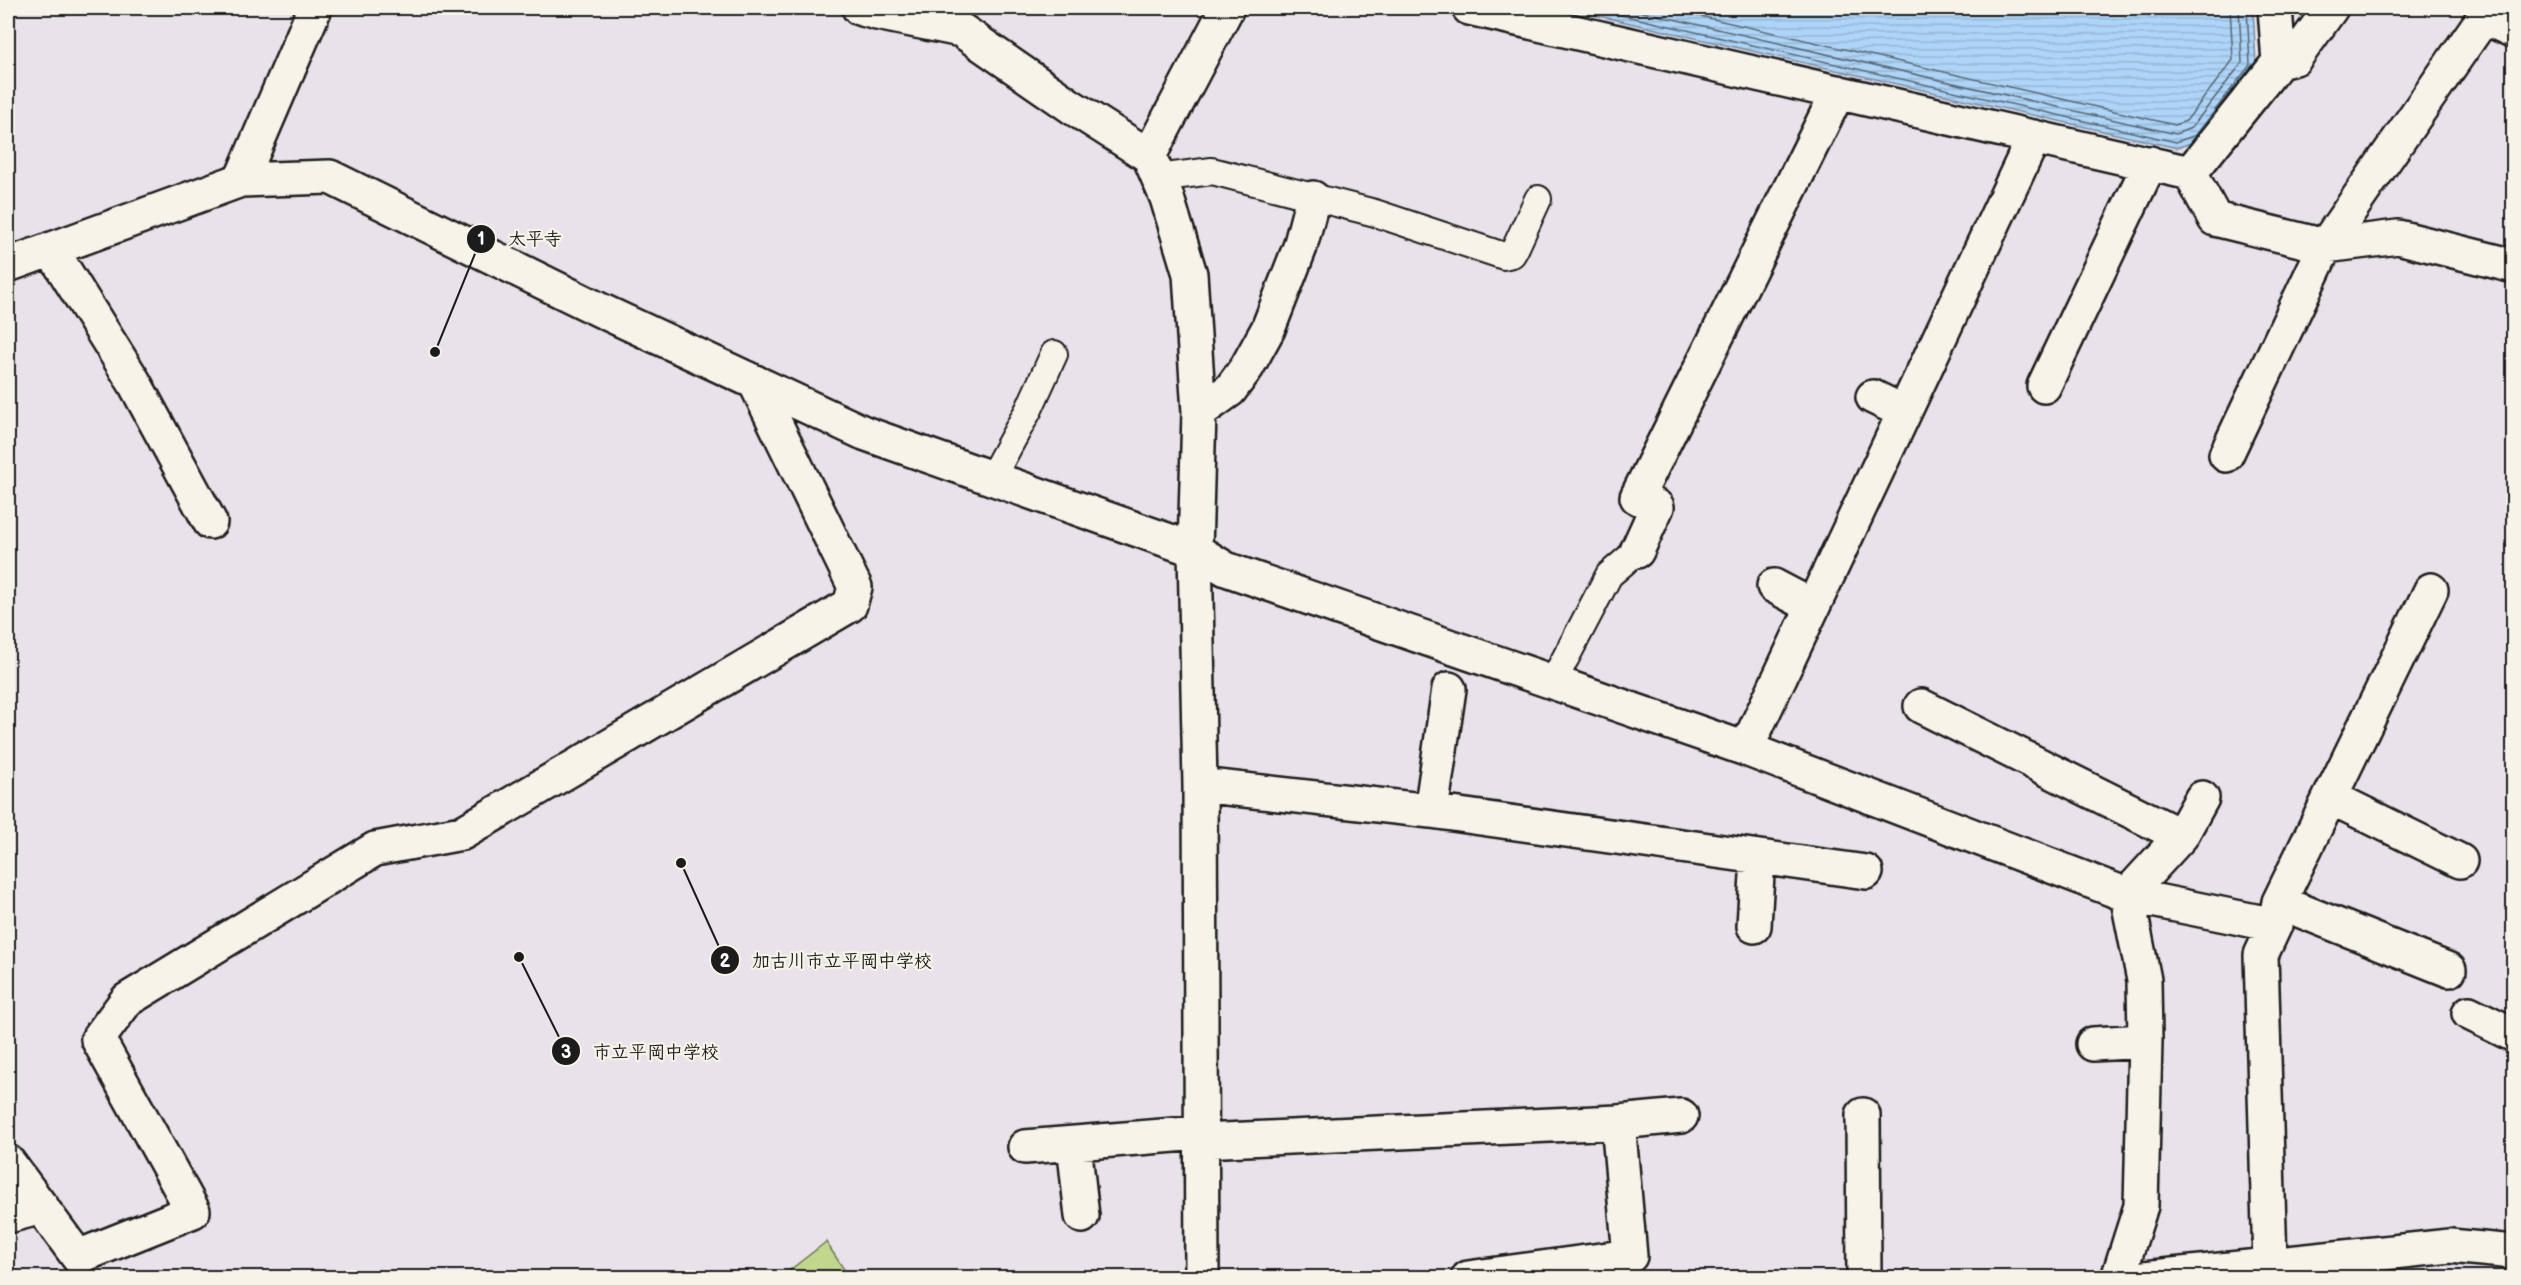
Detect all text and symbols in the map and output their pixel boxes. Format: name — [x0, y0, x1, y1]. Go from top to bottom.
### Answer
callout: 太平寺 — [466, 221, 574, 257]
text: 1 — [477, 229, 485, 250]
text: 太平寺 — [508, 229, 562, 250]
callout: 加古川市立平岡中学校 — [710, 942, 944, 978]
text: 2 — [720, 951, 731, 972]
text: 加古川市立平岡中学校 — [752, 951, 932, 972]
callout: 市立平岡中学校 — [551, 1033, 731, 1069]
text: 3 — [561, 1042, 571, 1063]
text: 市立平岡中学校 — [593, 1042, 719, 1063]

